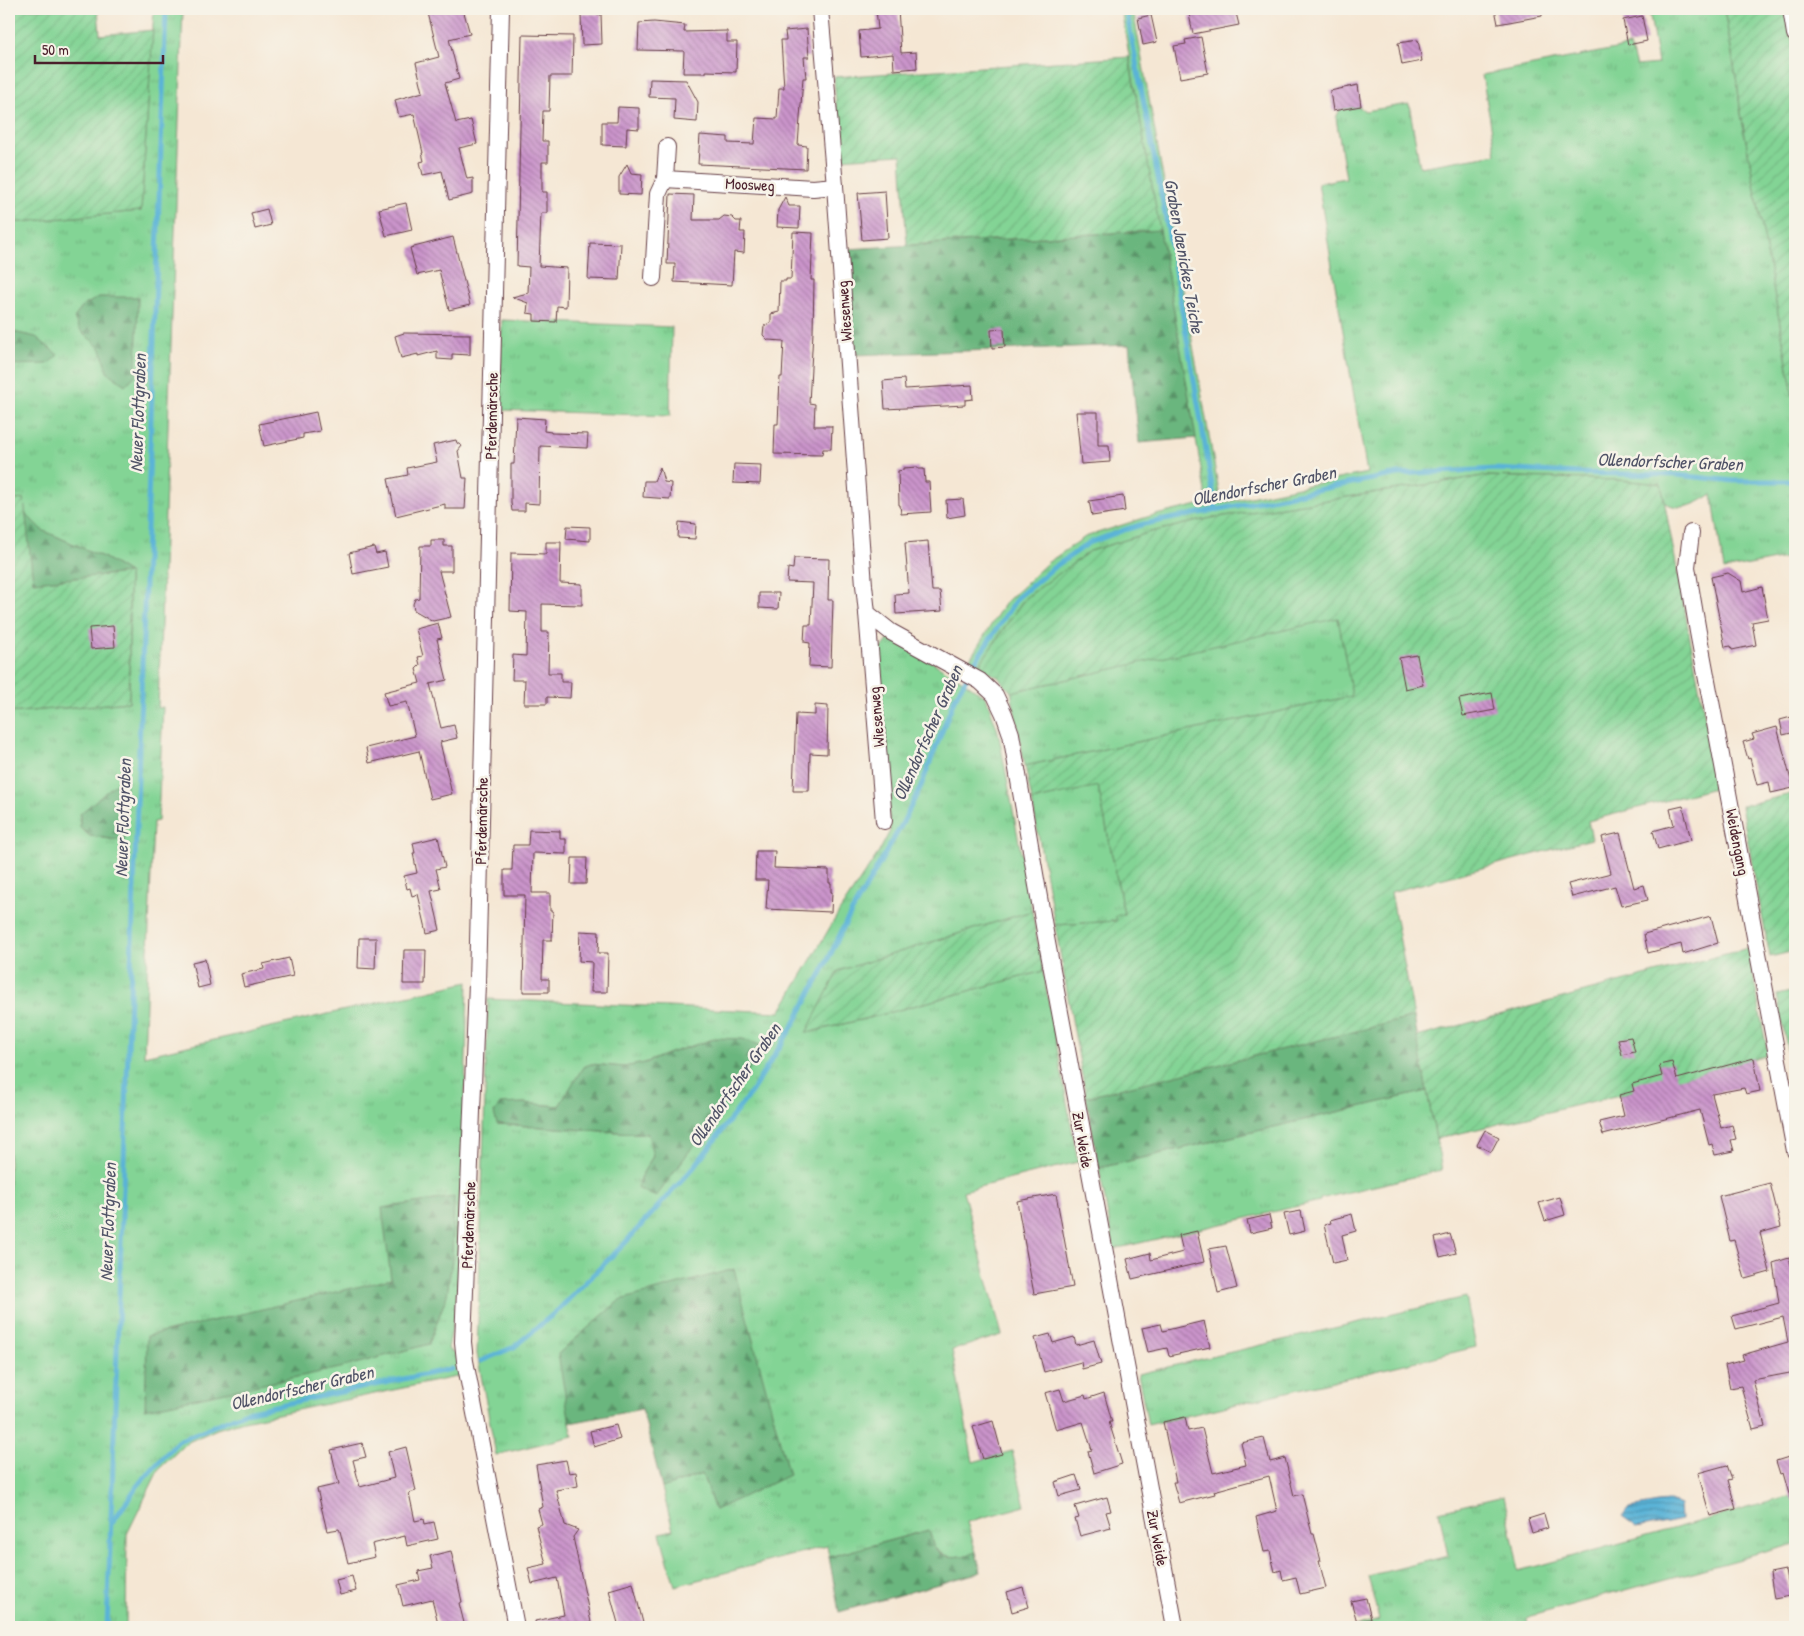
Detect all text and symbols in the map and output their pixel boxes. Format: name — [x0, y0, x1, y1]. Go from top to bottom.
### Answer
scale bar — [35, 32, 162, 64]
text: 50 m — [42, 39, 69, 60]
street label: Moosweg — [725, 172, 775, 196]
water label: Graben Jaenickes Teiche — [1159, 177, 1211, 336]
street label: Wiesenweg — [831, 280, 857, 342]
water label: Neuer Flottgraben — [123, 352, 152, 472]
street label: Pferdemärsche — [479, 372, 503, 460]
water label: Ollendorfscher Graben — [1597, 446, 1745, 477]
water label: Ollendorfscher Graben — [1190, 459, 1340, 512]
water label: Ollendorfscher Graben — [886, 659, 969, 804]
street label: Wiesenweg — [862, 686, 890, 748]
water label: Neuer Flottgraben — [108, 757, 137, 877]
street label: Pferdemärsche — [469, 777, 493, 865]
street label: Weidengang — [1721, 807, 1755, 877]
water label: Ollendorfscher Graben — [683, 1016, 788, 1152]
street label: Zur Weide — [1067, 1110, 1099, 1170]
water label: Neuer Flottgraben — [93, 1161, 122, 1281]
street label: Pferdemärsche — [455, 1180, 481, 1269]
water label: Ollendorfscher Graben — [228, 1359, 378, 1416]
street label: Zur Weide — [1142, 1508, 1174, 1569]

